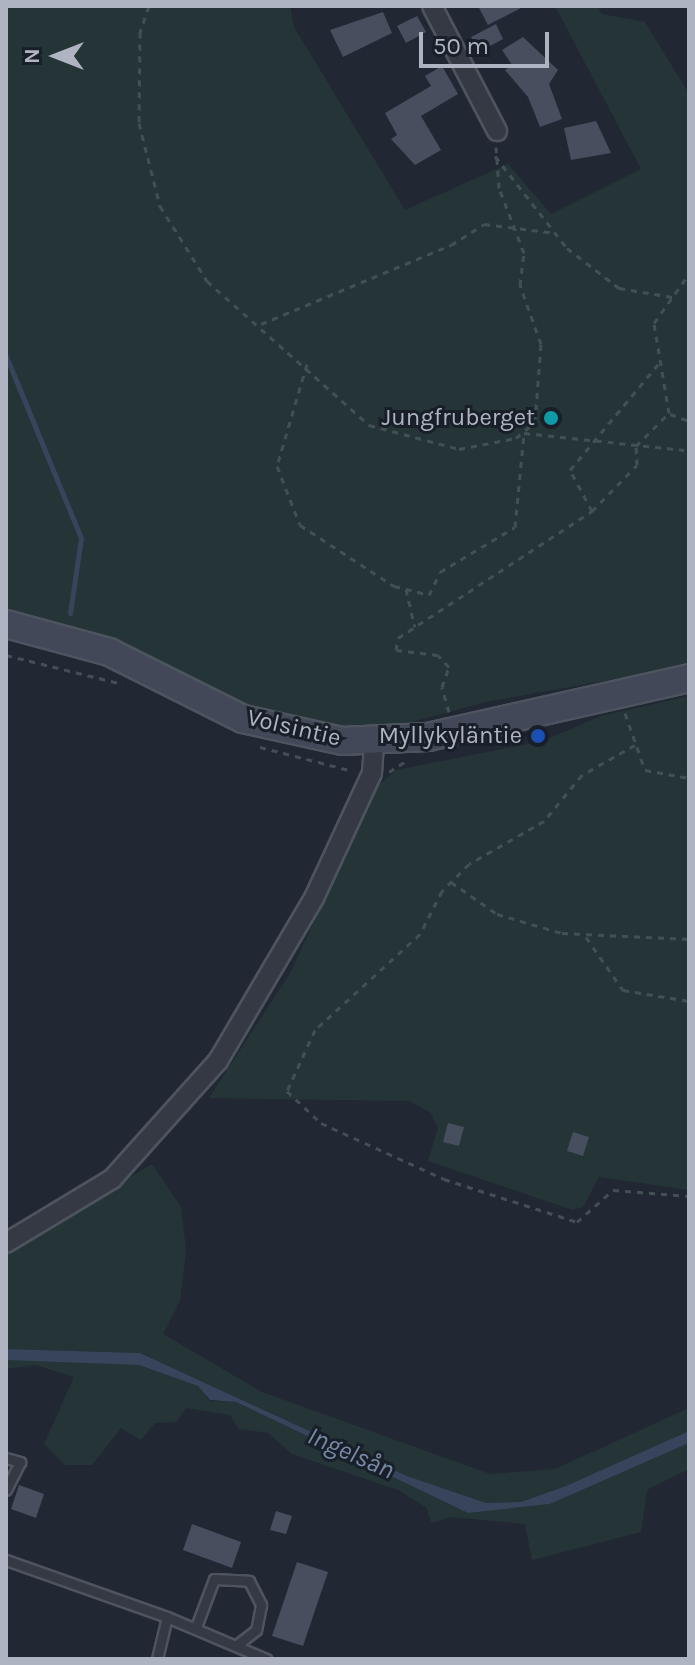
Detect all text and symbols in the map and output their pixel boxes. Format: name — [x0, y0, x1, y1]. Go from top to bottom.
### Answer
north arrow — [16, 16, 96, 96]
scale bar — [423, 16, 553, 66]
text: 50 m — [433, 32, 489, 60]
text: N — [19, 48, 45, 64]
place label: Jungfruberget — [382, 404, 535, 432]
marker: Jungfruberget — [542, 409, 560, 427]
street label: Volsintie — [244, 703, 344, 753]
place label: Myllykyläntie — [379, 722, 522, 750]
marker: Myllykyläntie — [529, 727, 547, 745]
water label: Ingelsån — [303, 1420, 399, 1486]

